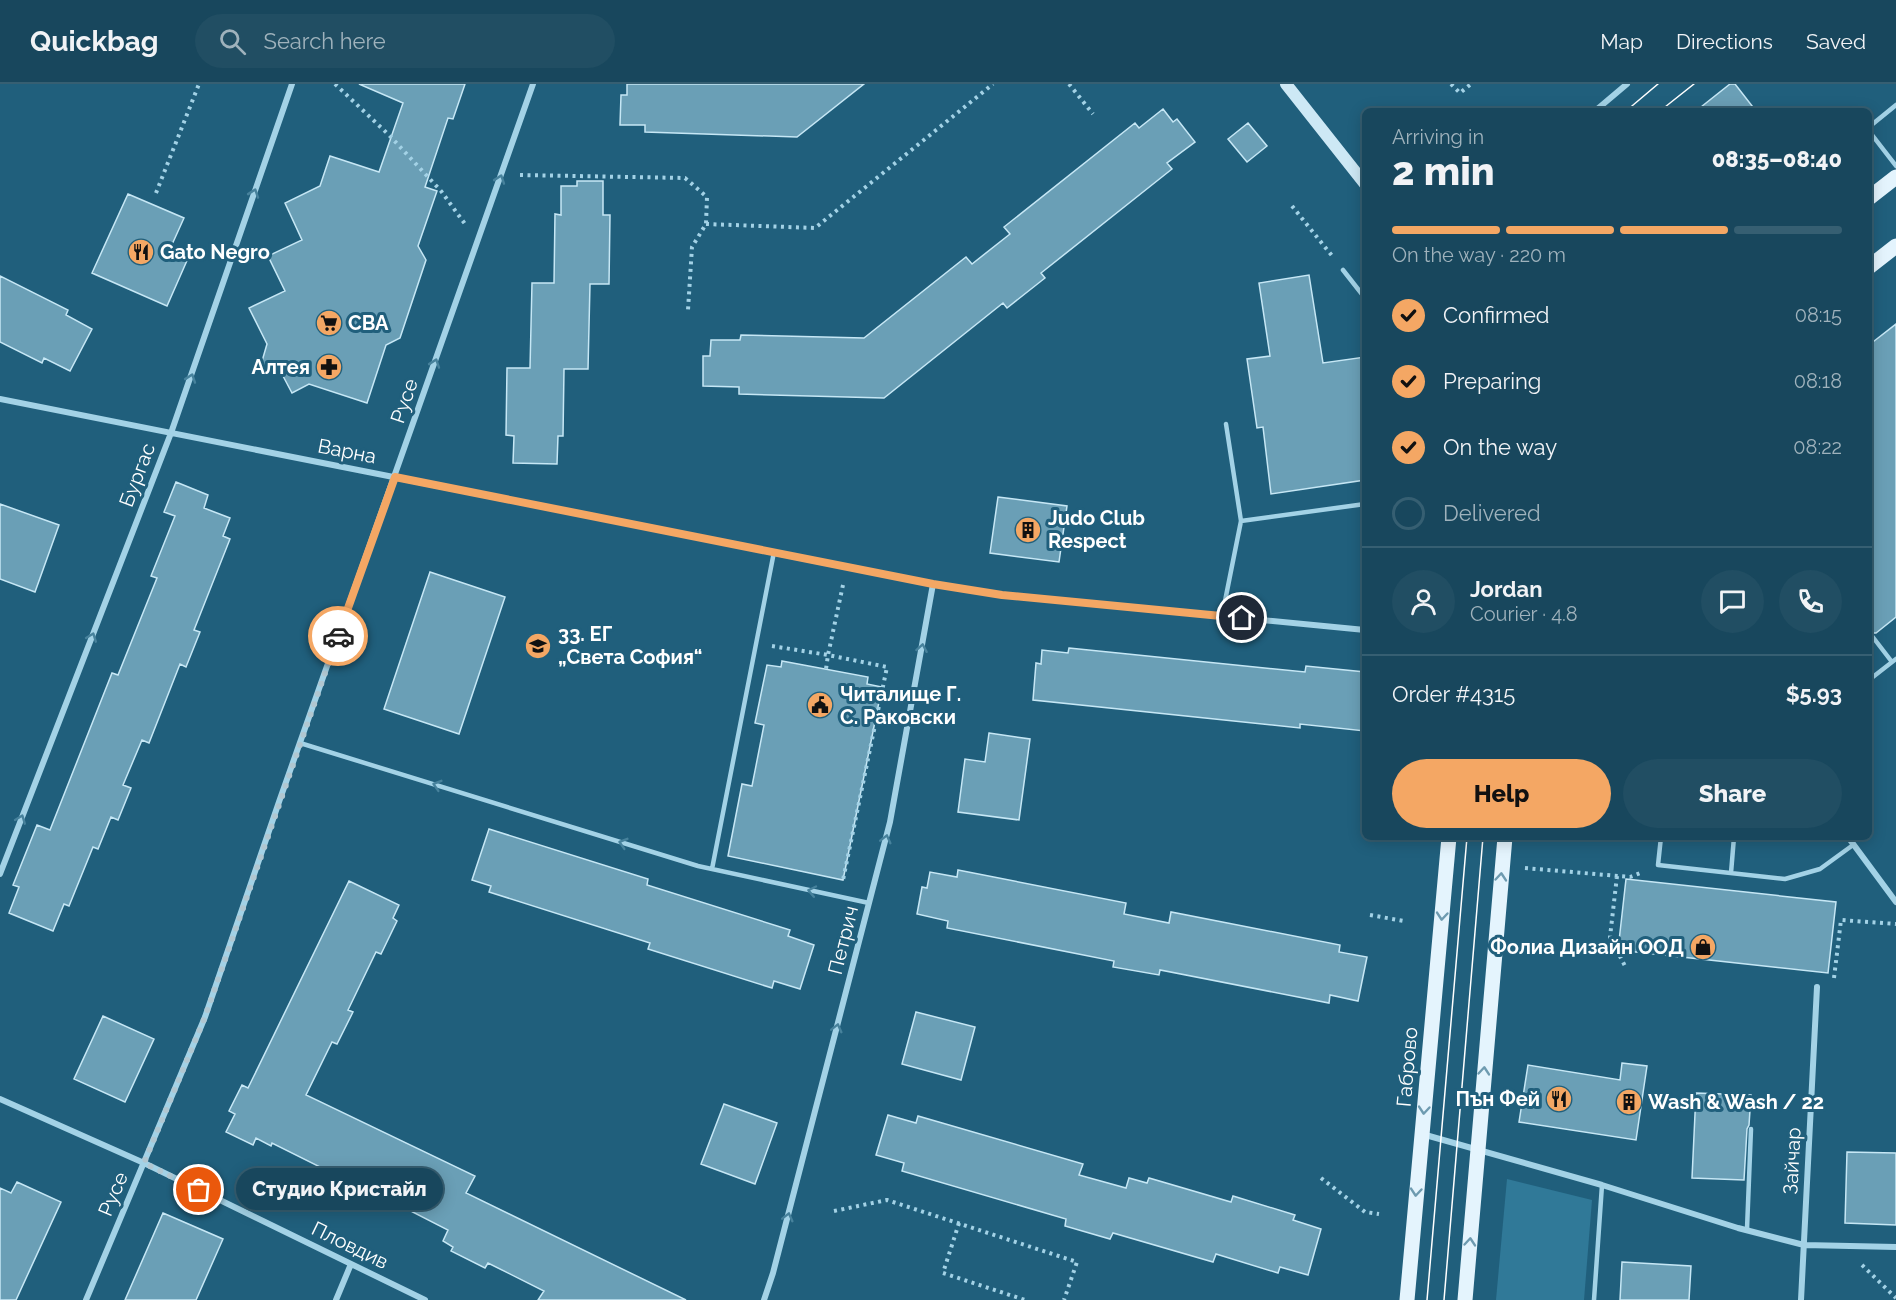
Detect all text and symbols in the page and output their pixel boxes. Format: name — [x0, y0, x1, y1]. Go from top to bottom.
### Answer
search box — [195, 14, 615, 68]
text: Quickbag — [30, 25, 159, 58]
icon: search — [216, 25, 249, 58]
text: Search here — [264, 28, 386, 54]
text: Map — [1600, 29, 1643, 54]
text: Directions — [1676, 29, 1773, 54]
text: Saved — [1806, 29, 1866, 54]
text: Arriving in — [1392, 125, 1484, 149]
text: 08:35–08:40 — [1712, 146, 1842, 172]
text: 2 min — [1392, 148, 1495, 194]
one-way arrow — [492, 174, 505, 185]
one-way arrow — [247, 189, 260, 199]
restaurant icon: Gato Negro — [126, 237, 156, 267]
place label: Gato Negro — [160, 240, 270, 264]
text: On the way · 220 m — [1392, 243, 1566, 267]
icon: check — [1392, 299, 1425, 332]
text: Confirmed — [1443, 302, 1550, 328]
text: 08:15 — [1795, 303, 1842, 327]
supermarket icon: CBA — [314, 308, 344, 338]
place label: CBA — [348, 311, 389, 335]
pharmacy icon: Алтея — [314, 352, 344, 382]
place label: Алтея — [252, 355, 310, 379]
one-way arrow — [427, 358, 440, 369]
icon: check — [1392, 365, 1425, 398]
text: Preparing — [1443, 368, 1541, 394]
text: 08:18 — [1794, 369, 1842, 393]
one-way arrow — [183, 373, 196, 384]
street label: Русе — [385, 375, 423, 426]
icon: check — [1392, 431, 1425, 464]
street label: Варна — [316, 434, 378, 468]
text: On the way — [1443, 434, 1557, 460]
text: 08:22 — [1793, 435, 1842, 459]
street label: Бургас — [114, 440, 160, 510]
text: Delivered — [1443, 500, 1541, 526]
place label: Judo Club Respect — [1048, 506, 1145, 553]
building icon: Judo Club Respect — [1013, 515, 1043, 545]
button: person — [1392, 570, 1455, 633]
button: chat — [1701, 570, 1764, 633]
button: phone — [1779, 570, 1842, 633]
text: Jordan — [1470, 576, 1542, 602]
pin — [1216, 592, 1267, 643]
icon: home — [1225, 601, 1258, 634]
text: Courier · 4.8 — [1470, 602, 1578, 626]
courier — [308, 606, 368, 666]
icon: car — [322, 620, 355, 653]
place label: 33. ЕГ „Света София“ — [558, 622, 703, 669]
school or university icon: 33. ЕГ „Света София“ — [523, 631, 553, 661]
one-way arrow — [85, 633, 97, 644]
one-way arrow — [915, 643, 927, 652]
text: Order #4315 — [1392, 681, 1515, 707]
text: $5.93 — [1786, 681, 1842, 707]
place label: Читалище Г. С. Раковски — [840, 682, 961, 729]
public building icon: Читалище Г. С. Раковски — [805, 690, 835, 720]
button: Help — [1392, 759, 1611, 828]
button: Share — [1623, 759, 1842, 828]
one-way arrow — [432, 780, 443, 792]
one-way arrow — [14, 814, 26, 825]
one-way arrow — [878, 834, 891, 844]
one-way arrow — [618, 838, 629, 850]
one-way arrow — [1495, 872, 1508, 881]
one-way arrow — [807, 885, 817, 898]
street label: Петрич — [823, 903, 863, 977]
one-way arrow — [1436, 912, 1449, 921]
shop icon: Фолиа Дизайн ООД — [1688, 932, 1718, 962]
place label: Фолиа Дизайн ООД — [1490, 935, 1684, 959]
one-way arrow — [830, 1023, 842, 1034]
street label: Габрово — [1392, 1026, 1422, 1108]
one-way arrow — [1478, 1067, 1491, 1076]
restaurant icon: Пън Фей — [1544, 1084, 1574, 1114]
place label: Пън Фей — [1455, 1087, 1540, 1111]
building icon: Wash & Wash / 22 — [1614, 1087, 1644, 1117]
place label: Wash & Wash / 22 — [1648, 1090, 1824, 1114]
one-way arrow — [1418, 1106, 1431, 1115]
street label: Зайчар — [1778, 1127, 1806, 1195]
pin — [173, 1164, 224, 1215]
street label: Русе — [93, 1168, 133, 1220]
callout: Студио Кристайл — [235, 1169, 442, 1211]
icon: bag — [182, 1173, 215, 1206]
text: Студио Кристайл — [252, 1177, 427, 1201]
one-way arrow — [1410, 1188, 1423, 1197]
one-way arrow — [781, 1212, 793, 1223]
street label: Пловдив — [308, 1216, 392, 1274]
one-way arrow — [1463, 1237, 1476, 1246]

